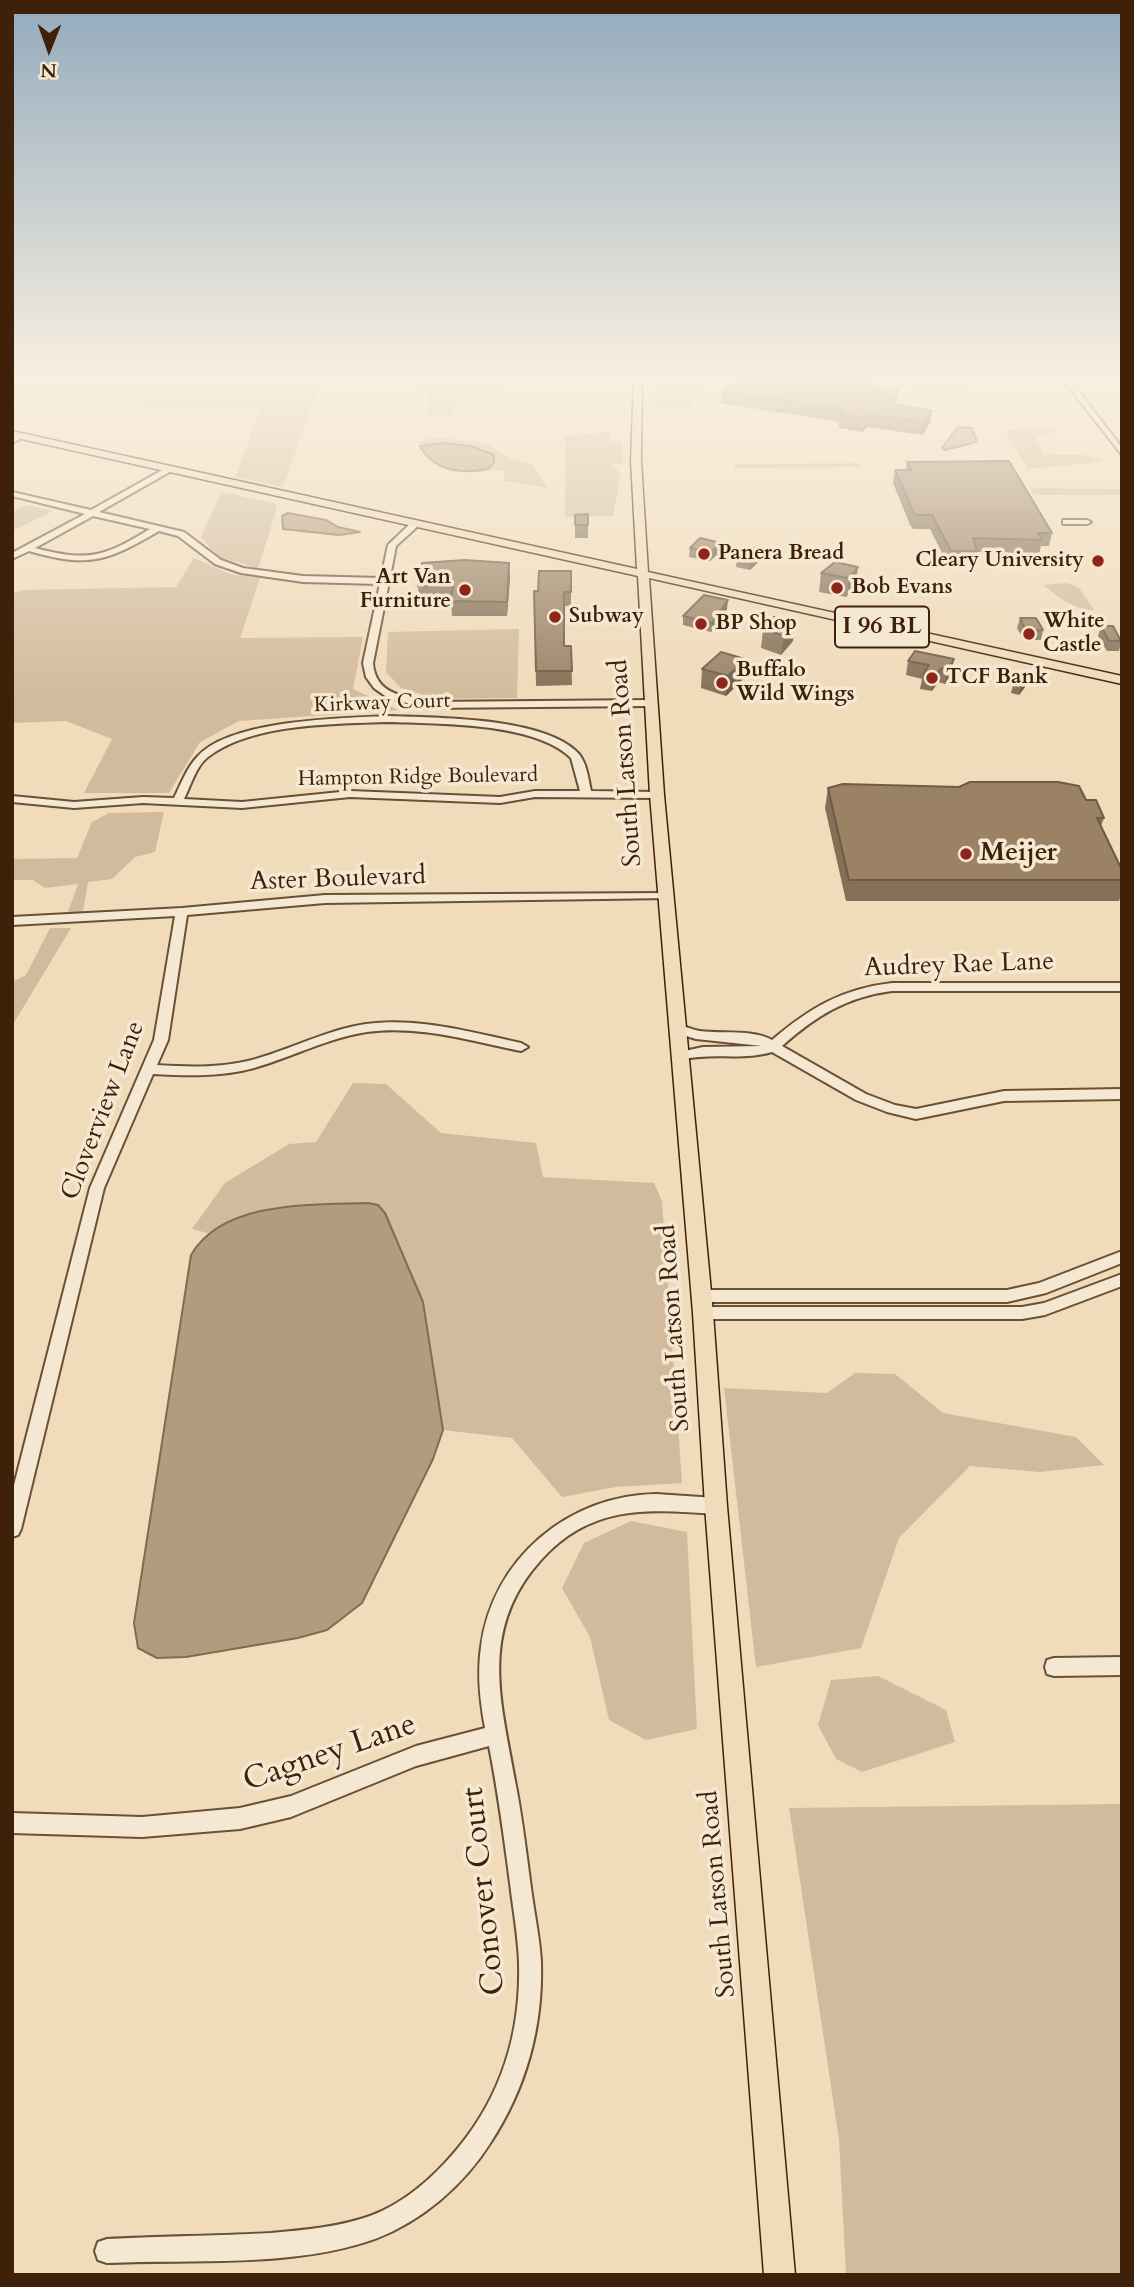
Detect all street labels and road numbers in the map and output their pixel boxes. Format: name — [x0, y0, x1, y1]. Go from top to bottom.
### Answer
road number: I 96 BL — [835, 606, 929, 648]
street label: South Latson Road — [604, 658, 650, 868]
street label: Kirkway Court — [313, 689, 451, 719]
street label: Hampton Ridge Boulevard — [298, 763, 538, 793]
street label: Aster Boulevard — [250, 861, 426, 899]
street label: Audrey Rae Lane — [863, 947, 1055, 985]
street label: Cloverview Lane — [56, 1017, 152, 1205]
street label: South Latson Road — [652, 1223, 698, 1433]
street label: Cagney Lane — [238, 1706, 422, 1802]
street label: Conover Court — [455, 1785, 515, 1997]
street label: South Latson Road — [694, 1789, 744, 1999]

